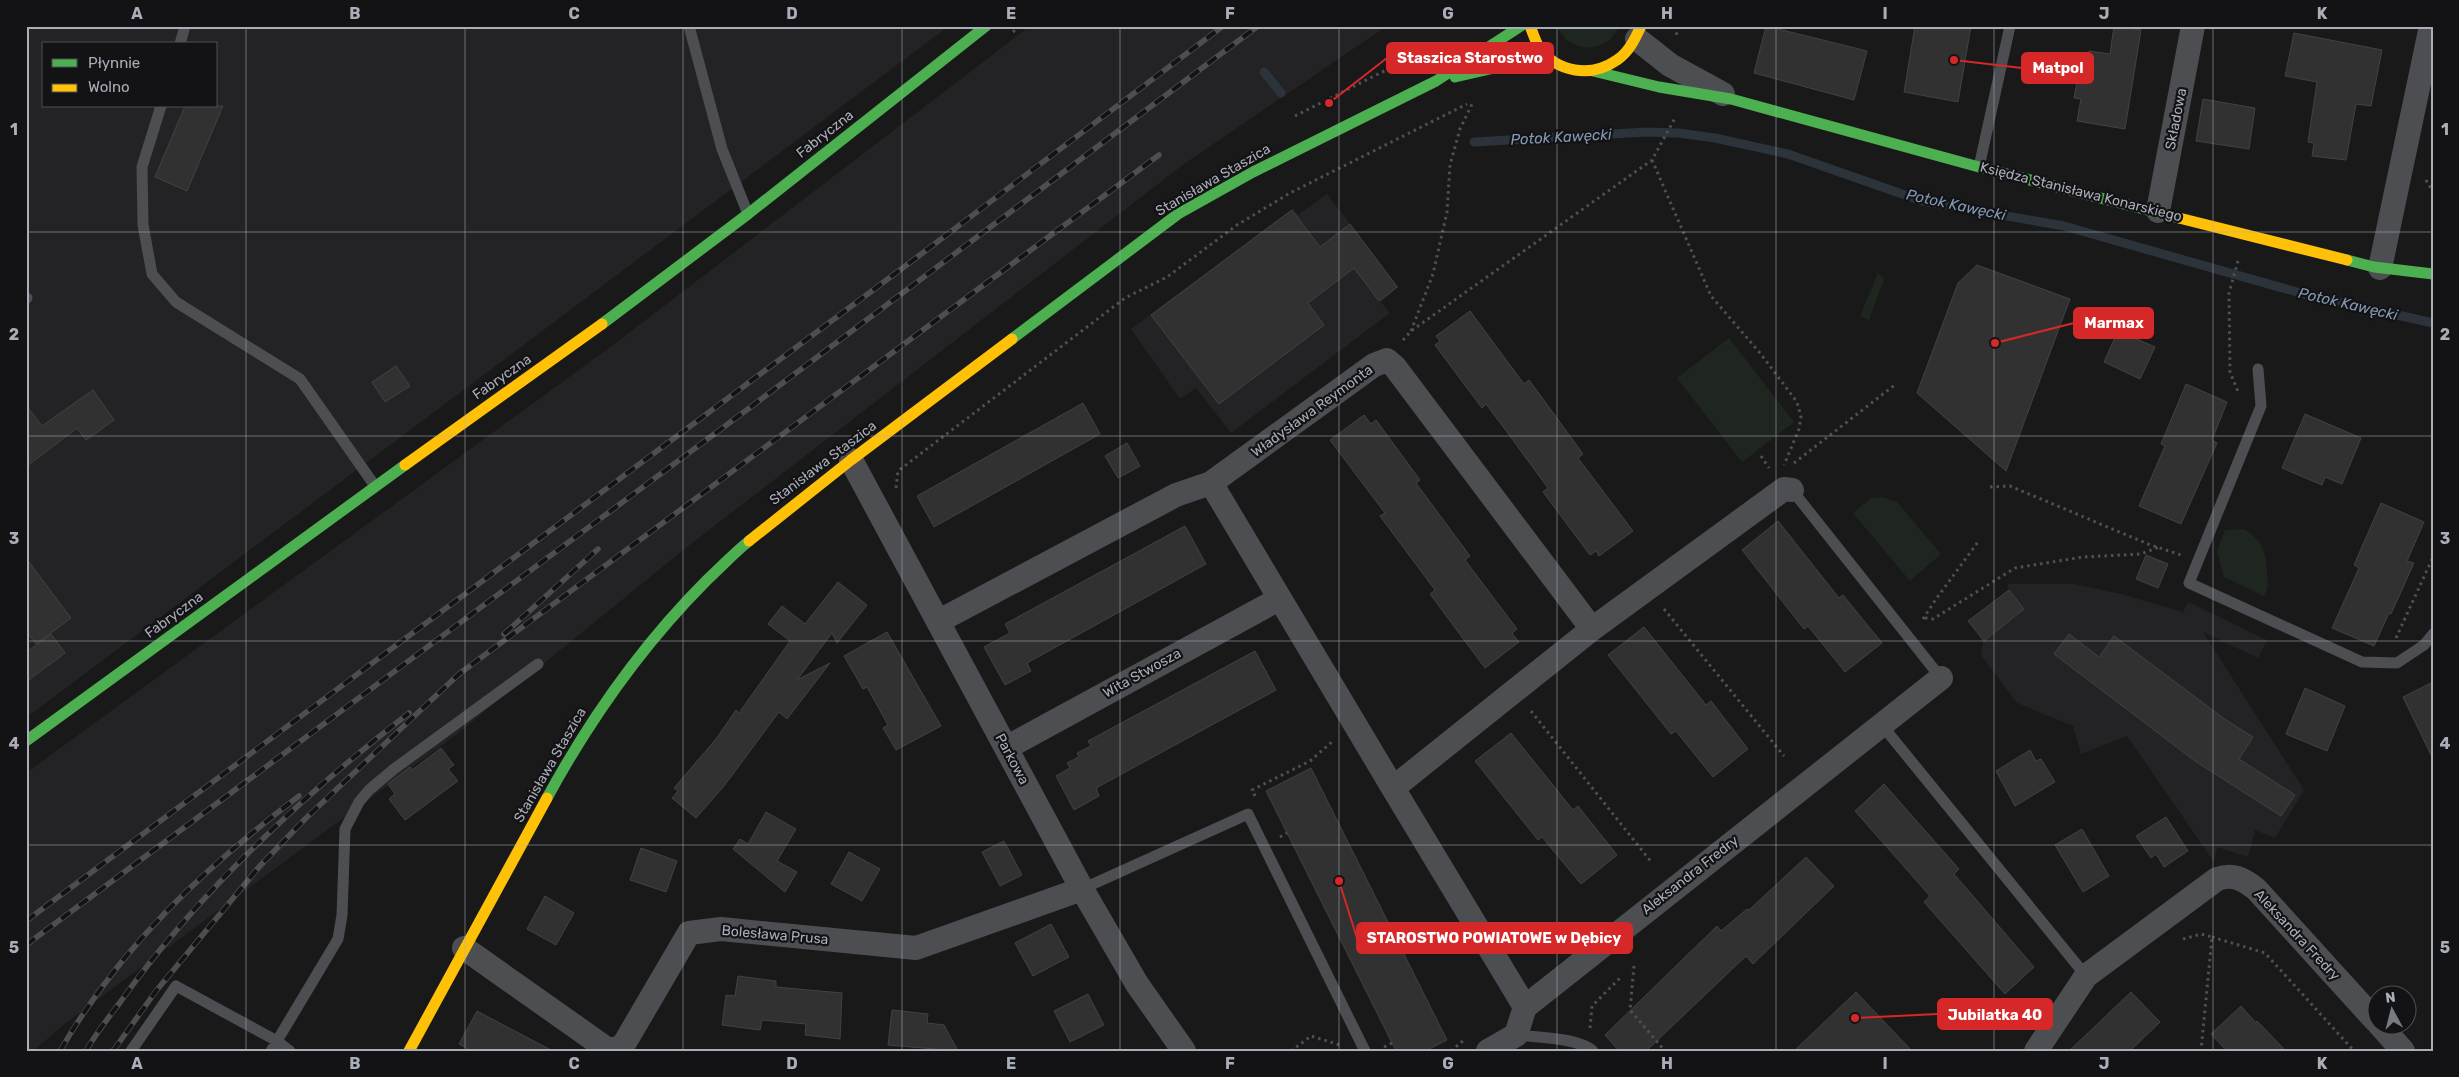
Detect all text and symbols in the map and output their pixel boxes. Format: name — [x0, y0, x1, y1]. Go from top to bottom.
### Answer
text: A — [131, 4, 143, 23]
text: B — [349, 4, 361, 23]
text: C — [568, 4, 580, 23]
text: D — [786, 4, 798, 23]
text: E — [1006, 4, 1016, 23]
text: F — [1225, 4, 1235, 23]
text: G — [1442, 4, 1454, 23]
text: H — [1661, 4, 1673, 23]
text: I — [1882, 4, 1888, 23]
text: J — [2099, 4, 2109, 23]
text: K — [2317, 4, 2328, 23]
legend — [42, 42, 218, 108]
callout: Staszica Starostwo — [1387, 43, 1553, 73]
text: Staszica Starostwo — [1397, 49, 1543, 67]
callout: Matpol — [2022, 53, 2093, 83]
text: Płynnie — [88, 54, 140, 72]
text: Matpol — [2032, 59, 2084, 77]
text: Wolno — [88, 78, 130, 96]
street label: Składowa — [2162, 87, 2190, 151]
street label: Fabryczna — [793, 106, 857, 162]
text: 1 — [10, 120, 18, 139]
text: 1 — [2441, 120, 2449, 139]
water label: Potok Kawęcki — [1510, 125, 1612, 149]
street label: Stanisława Staszica — [1153, 140, 1273, 220]
street label: Księdza Stanisława Konarskiego — [1978, 159, 2184, 225]
water label: Potok Kawęcki — [1905, 186, 2008, 224]
water label: Potok Kawęcki — [2297, 284, 2400, 324]
callout: Marmax — [2074, 308, 2153, 338]
text: Marmax — [2084, 314, 2144, 332]
text: 2 — [9, 325, 19, 344]
text: 2 — [2440, 325, 2450, 344]
street label: Fabryczna — [469, 351, 535, 403]
street label: Władysława Reymonta — [1248, 361, 1376, 461]
street label: Stanisława Staszica — [766, 417, 880, 509]
text: 3 — [9, 529, 19, 548]
text: 3 — [2440, 529, 2450, 548]
street label: Fabryczna — [142, 588, 206, 642]
street label: Wita Stwosza — [1100, 645, 1184, 701]
street label: Stanisława Staszica — [510, 705, 590, 825]
street label: Parkowa — [991, 731, 1033, 787]
text: 4 — [9, 734, 20, 753]
text: 4 — [2440, 734, 2451, 753]
street label: Aleksandra Fredry — [1638, 832, 1742, 918]
street label: Aleksandra Fredry — [2250, 886, 2344, 984]
street label: Bolesława Prusa — [721, 922, 829, 948]
callout: STAROSTWO POWIATOWE w Dębicy — [1357, 923, 1632, 953]
text: STAROSTWO POWIATOWE w Dębicy — [1367, 929, 1621, 947]
text: 5 — [9, 938, 19, 957]
text: 5 — [2440, 938, 2450, 957]
north arrow — [2366, 984, 2416, 1034]
text: N — [2384, 989, 2397, 1007]
callout: Jubilatka 40 — [1938, 999, 2052, 1029]
text: Jubilatka 40 — [1948, 1006, 2042, 1024]
text: A — [131, 1054, 143, 1073]
text: B — [349, 1054, 361, 1073]
text: C — [568, 1054, 580, 1073]
text: D — [786, 1054, 798, 1073]
text: E — [1006, 1054, 1016, 1073]
text: F — [1225, 1054, 1235, 1073]
text: G — [1442, 1054, 1454, 1073]
text: H — [1661, 1054, 1673, 1073]
text: I — [1882, 1054, 1888, 1073]
text: J — [2099, 1054, 2109, 1073]
text: K — [2317, 1054, 2328, 1073]

